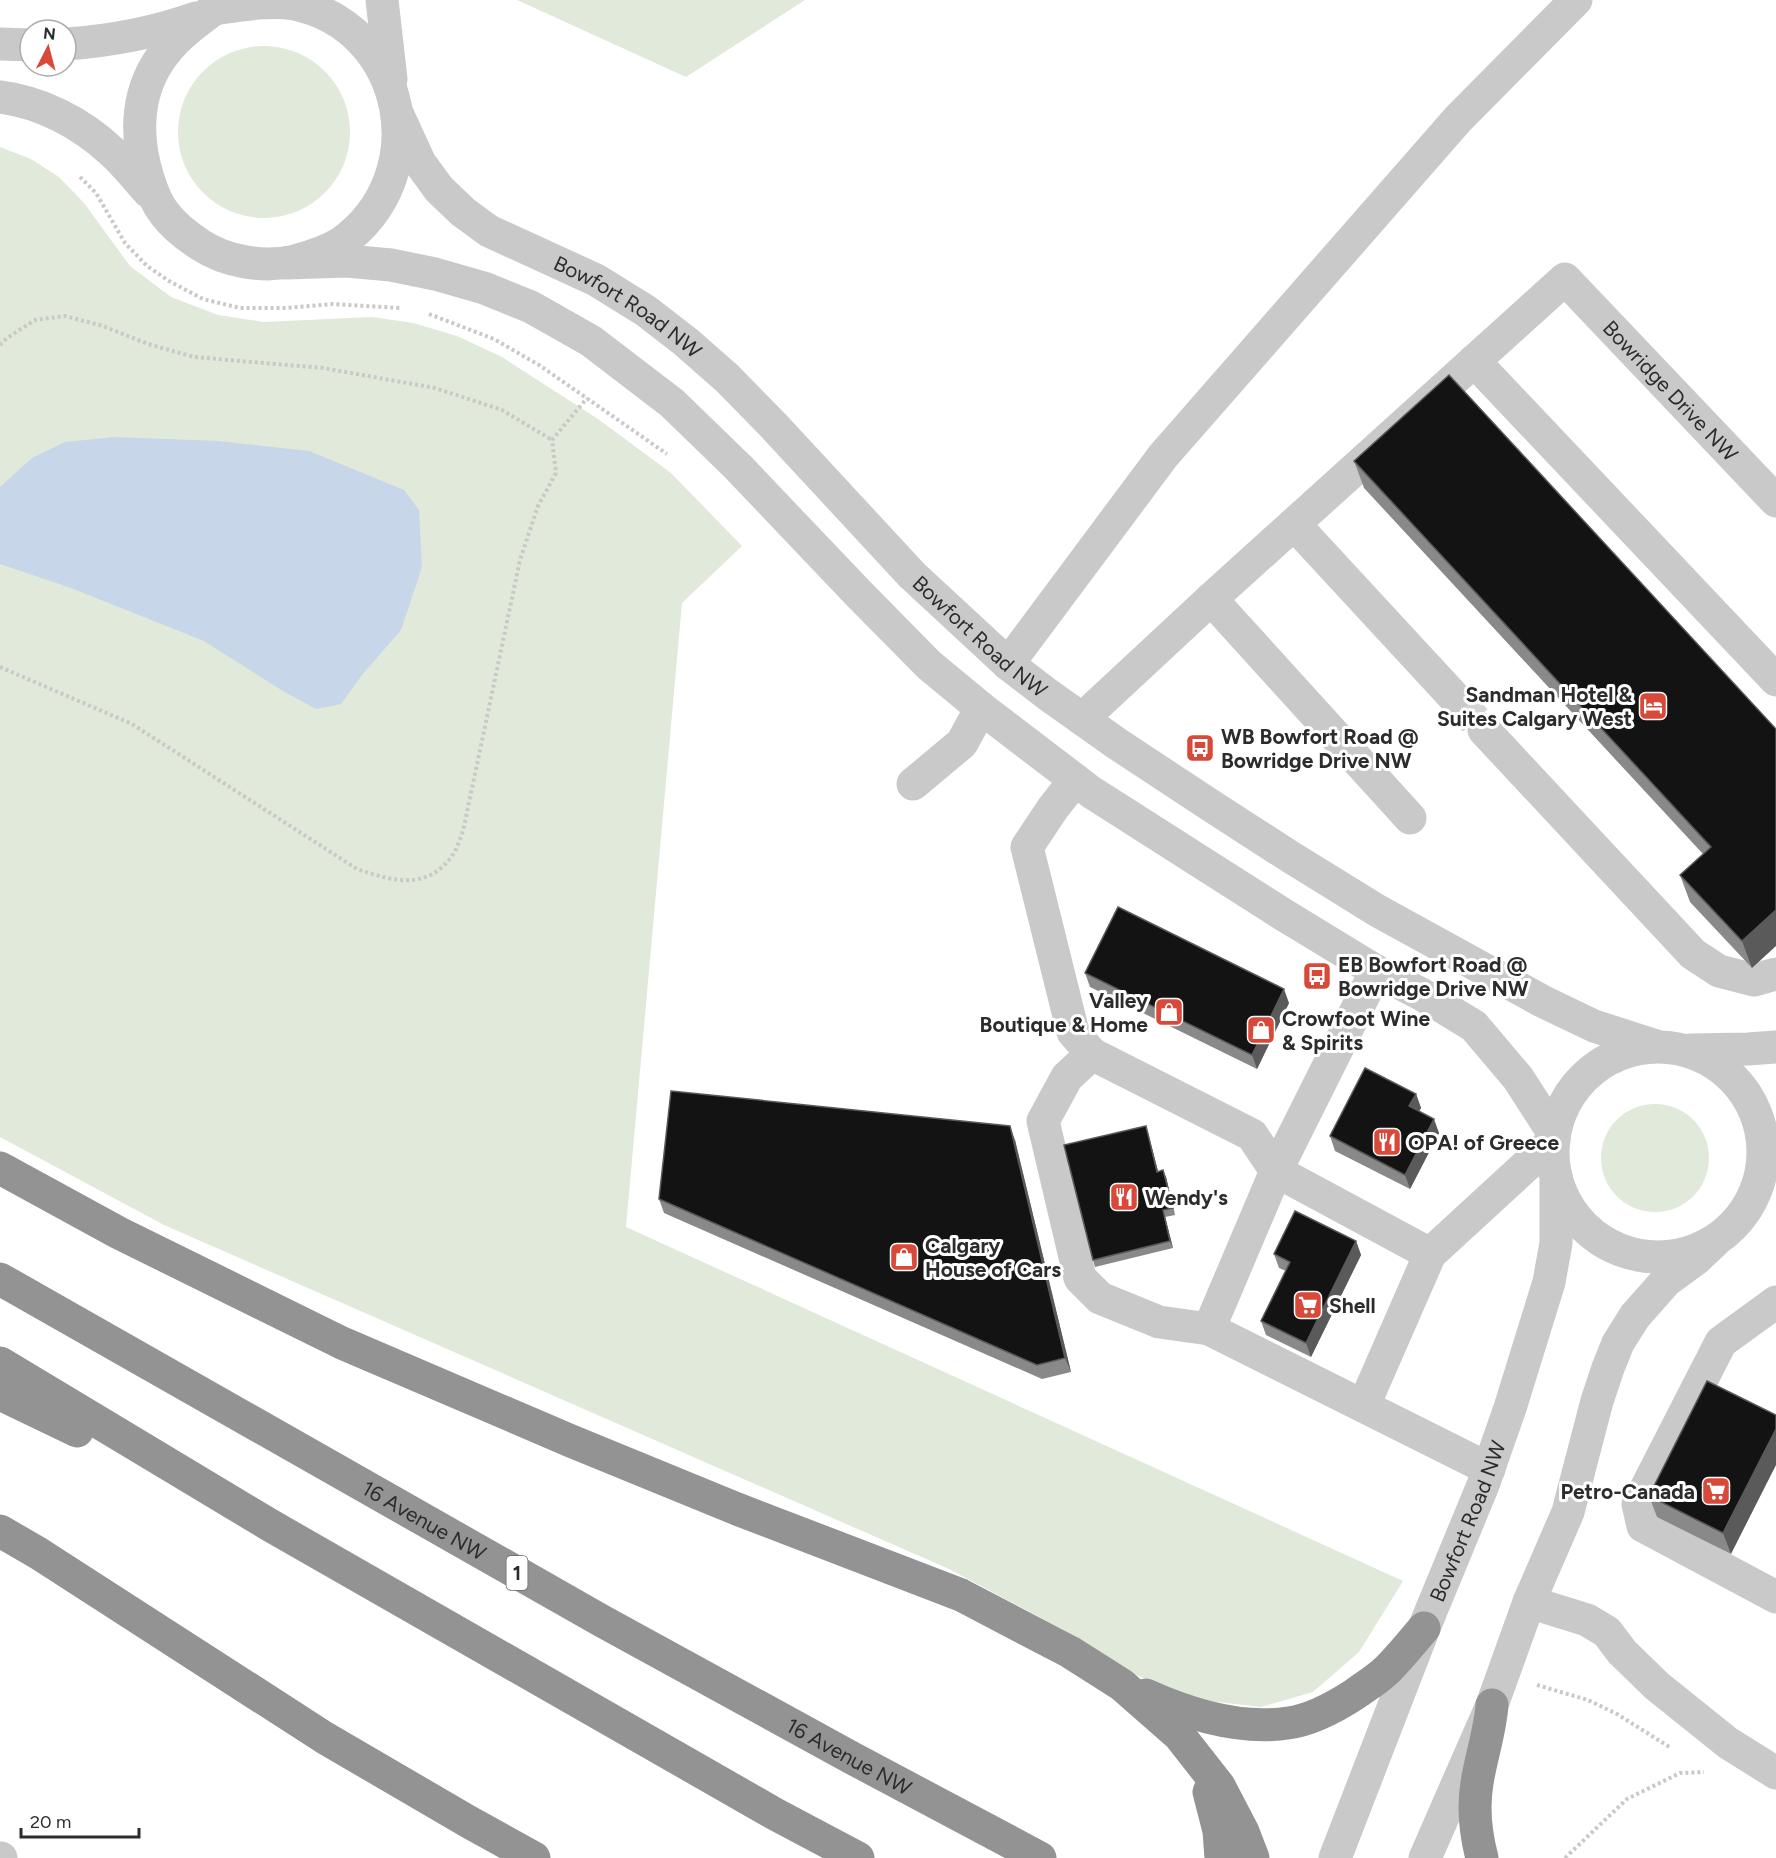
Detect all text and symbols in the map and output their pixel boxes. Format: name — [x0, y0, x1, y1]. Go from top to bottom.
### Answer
north arrow — [18, 18, 78, 78]
text: N — [42, 23, 57, 44]
street label: Bowfort Road NW — [550, 250, 707, 363]
street label: Bowridge Drive NW — [1598, 315, 1744, 466]
street label: Bowfort Road NW — [908, 570, 1052, 702]
place label: Sandman Hotel & Suites Calgary West — [1437, 682, 1632, 731]
hotel icon: Sandman Hotel & Suites Calgary West — [1637, 690, 1669, 722]
place label: WB Bowfort Road @ Bowridge Drive NW — [1221, 724, 1419, 773]
bus stop icon: WB Bowfort Road @ Bowridge Drive NW — [1184, 732, 1216, 764]
place label: EB Bowfort Road @ Bowridge Drive NW — [1338, 952, 1529, 1001]
bus stop icon: EB Bowfort Road @ Bowridge Drive NW — [1301, 960, 1333, 992]
place label: Valley Boutique & Home — [980, 988, 1149, 1037]
shop icon: Valley Boutique & Home — [1153, 996, 1185, 1028]
place label: Crowfoot Wine & Spirits — [1282, 1006, 1430, 1055]
shop icon: Crowfoot Wine & Spirits — [1245, 1014, 1277, 1046]
restaurant icon: OPA! of Greece — [1371, 1126, 1403, 1158]
place label: OPA! of Greece — [1408, 1130, 1559, 1155]
restaurant icon: Wendy's — [1108, 1181, 1140, 1213]
place label: Wendy's — [1145, 1185, 1228, 1210]
place label: Calgary House of Cars — [925, 1233, 1061, 1282]
shop icon: Calgary House of Cars — [888, 1241, 920, 1273]
supermarket icon: Shell — [1292, 1289, 1324, 1321]
place label: Shell — [1329, 1293, 1376, 1318]
street label: Bowfort Road NW — [1424, 1437, 1510, 1605]
street label: 16 Avenue NW — [358, 1475, 491, 1565]
supermarket icon: Petro-Canada — [1700, 1475, 1732, 1507]
place label: Petro-Canada — [1561, 1479, 1695, 1504]
road number: 1 — [506, 1556, 528, 1590]
street label: 16 Avenue NW — [782, 1712, 916, 1800]
scale bar — [21, 1801, 140, 1839]
text: 20 m — [30, 1811, 71, 1833]

